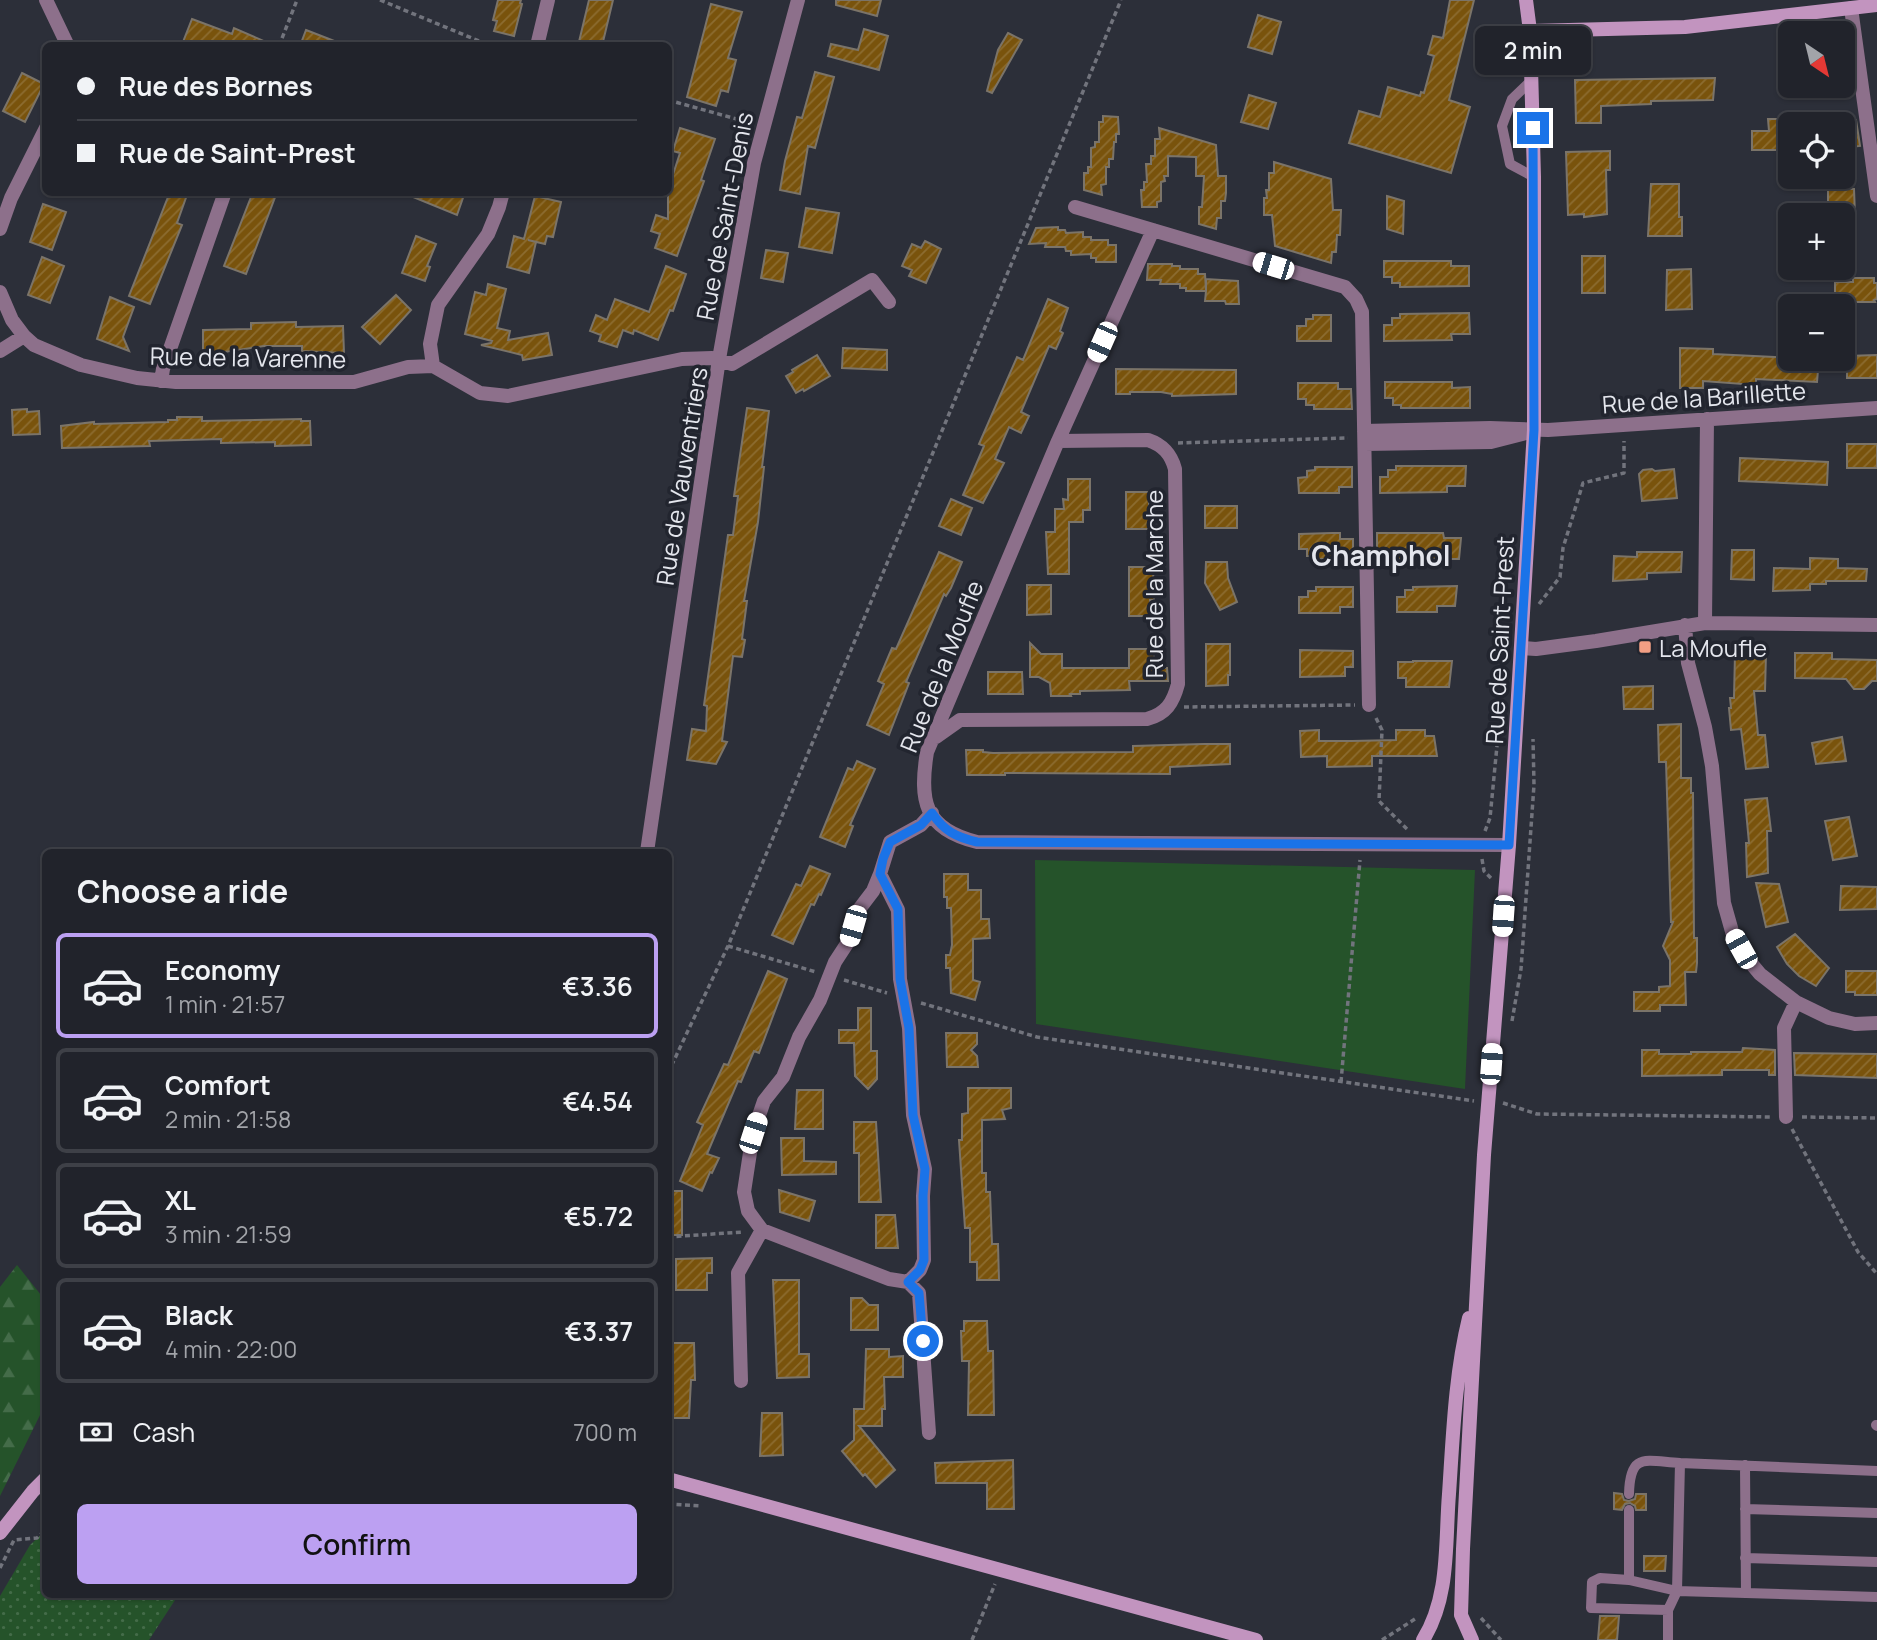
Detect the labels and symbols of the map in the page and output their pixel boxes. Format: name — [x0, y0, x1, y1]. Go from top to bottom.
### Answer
north arrow — [1778, 21, 1855, 98]
callout: 2 min — [1475, 26, 1591, 76]
street label: Rue de Saint-Denis — [688, 109, 760, 323]
route end — [1517, 112, 1549, 144]
car — [1250, 250, 1297, 282]
car — [1084, 319, 1121, 365]
street label: Rue de la Varenne — [150, 339, 346, 375]
street label: Rue de Vauventriers — [647, 364, 715, 588]
street label: Rue de la Barillette — [1601, 373, 1807, 421]
street label: Rue de la Marche — [1137, 490, 1170, 678]
street label: Rue de Saint-Prest — [1477, 535, 1521, 745]
district label: Champhol — [1311, 536, 1451, 574]
street label: Rue de la Moufle — [891, 575, 991, 757]
place label: La Moufle — [1659, 631, 1767, 664]
marker: La Moufle — [1637, 639, 1653, 655]
car — [1492, 894, 1515, 938]
car — [838, 903, 869, 949]
car — [1722, 926, 1761, 972]
car — [1480, 1042, 1503, 1086]
car — [737, 1110, 770, 1156]
route start — [907, 1325, 939, 1357]

